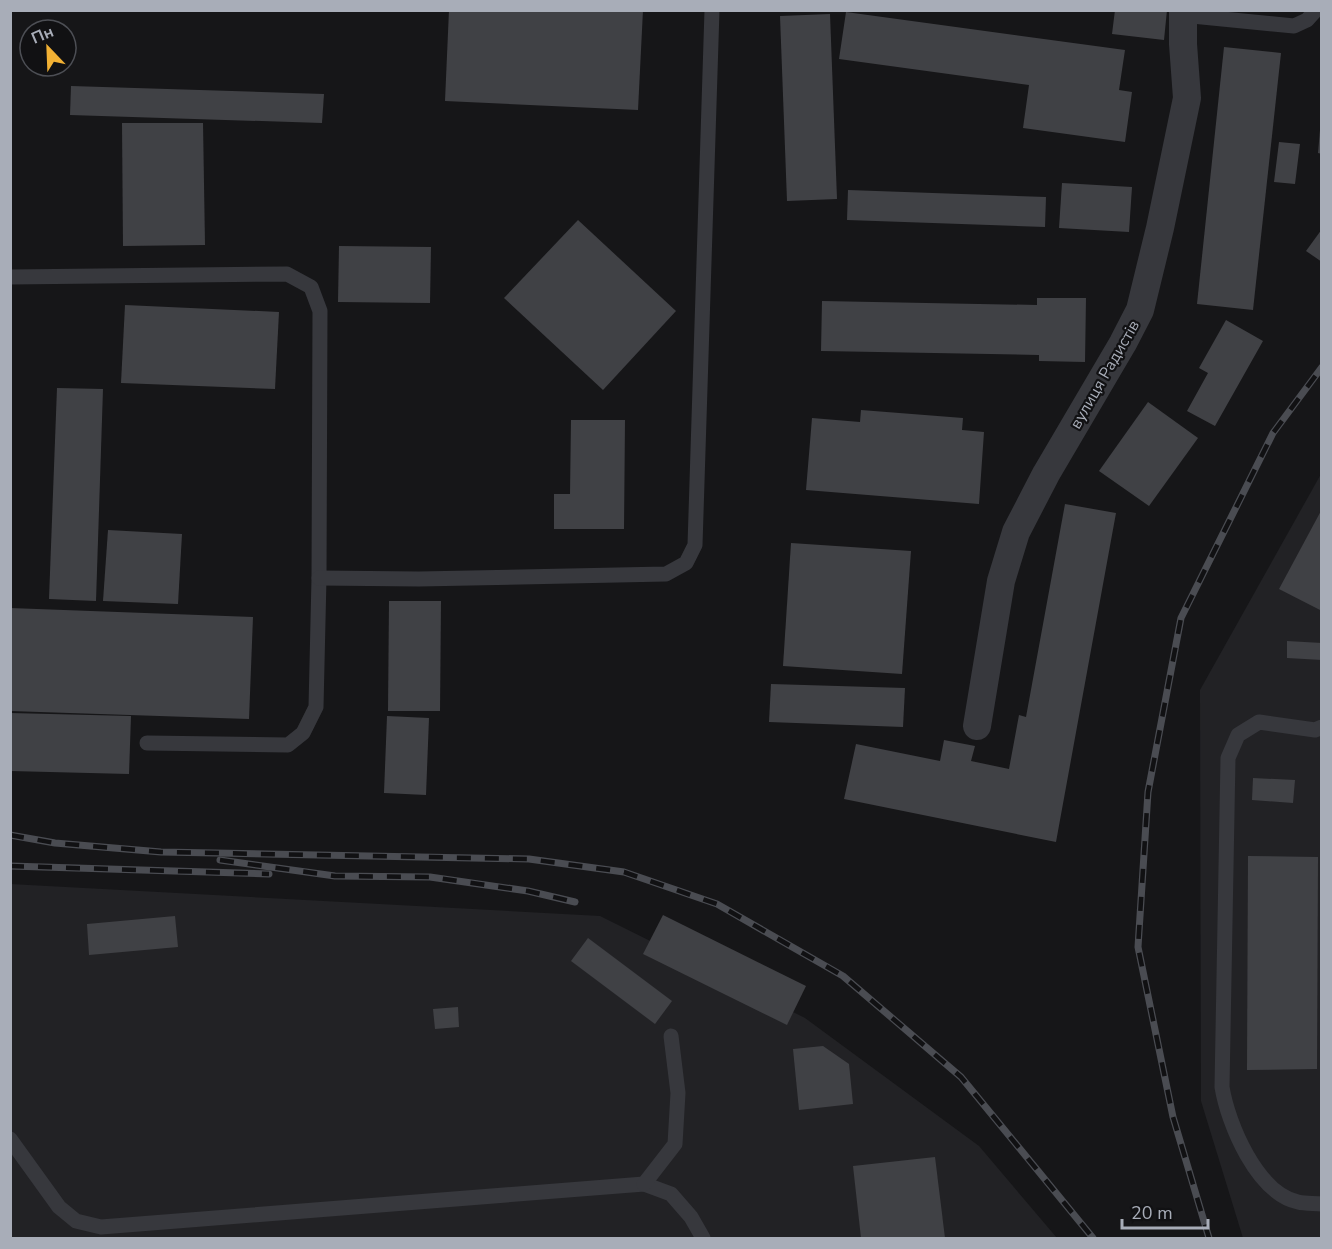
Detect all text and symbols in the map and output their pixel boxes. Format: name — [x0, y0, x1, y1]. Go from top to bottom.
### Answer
north arrow — [18, 18, 78, 78]
text: Пн — [28, 21, 57, 50]
street label: вулиця Радистів — [1065, 316, 1145, 433]
scale bar — [1122, 1192, 1208, 1230]
text: 20 m — [1131, 1201, 1173, 1225]

